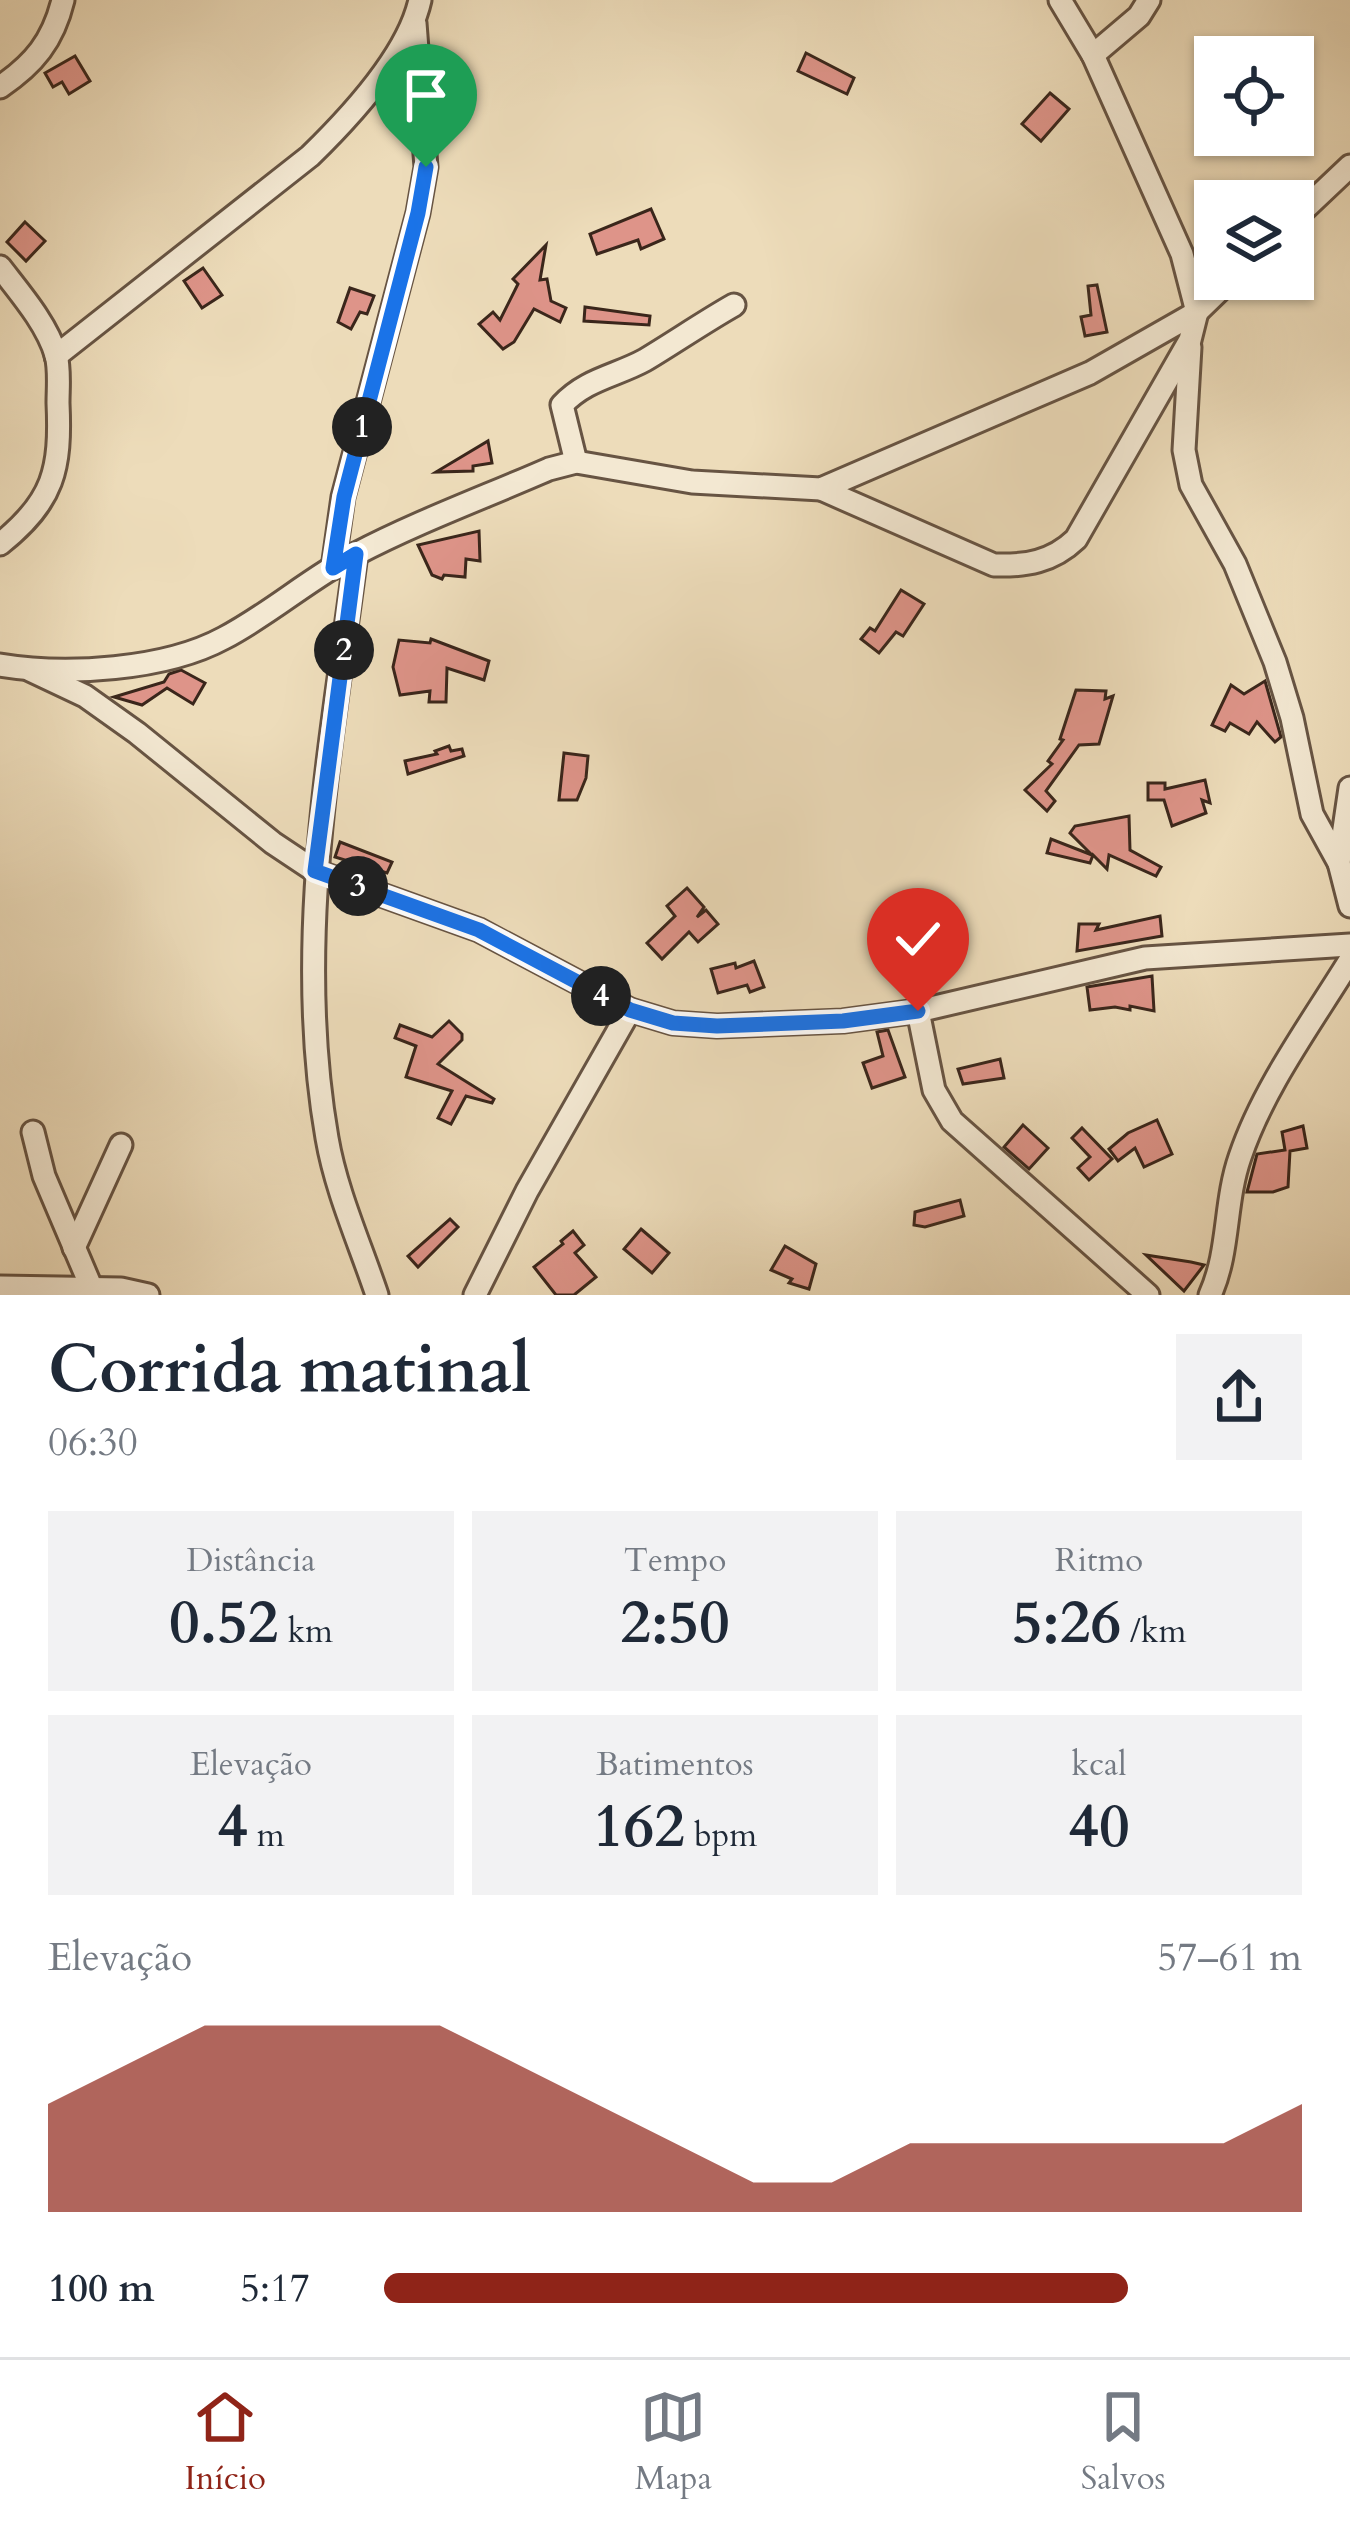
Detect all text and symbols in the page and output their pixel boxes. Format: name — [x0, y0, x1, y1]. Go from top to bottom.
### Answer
map controls — [1194, 36, 1314, 300]
button: locate — [1194, 36, 1314, 156]
pin — [375, 44, 477, 167]
icon: arrive — [393, 62, 459, 128]
button: layers — [1194, 180, 1314, 300]
pin: 1 — [332, 397, 392, 457]
text: 1 — [354, 404, 370, 449]
pin: 2 — [314, 620, 374, 680]
text: 2 — [336, 627, 352, 672]
pin: 3 — [328, 856, 388, 916]
text: 3 — [350, 863, 366, 908]
pin — [867, 888, 969, 1011]
icon: check — [885, 906, 951, 972]
pin: 4 — [571, 966, 631, 1026]
text: 4 — [593, 973, 609, 1018]
text: Corrida matinal — [48, 1326, 531, 1415]
button: share — [1176, 1334, 1302, 1460]
text: 06:30 — [48, 1416, 138, 1469]
text: Distância — [186, 1538, 316, 1583]
text: Tempo — [624, 1538, 726, 1583]
text: Ritmo — [1055, 1538, 1143, 1583]
text: 0.52 — [169, 1583, 279, 1664]
text: 2:50 — [620, 1583, 730, 1664]
text: 5:26 — [1012, 1583, 1121, 1664]
text: km — [279, 1609, 333, 1654]
text: /km — [1121, 1609, 1186, 1654]
text: Elevação — [190, 1742, 312, 1787]
text: Batimentos — [596, 1742, 754, 1787]
text: kcal — [1071, 1742, 1127, 1787]
text: 4 — [217, 1787, 248, 1868]
text: 162 — [593, 1787, 685, 1868]
text: 40 — [1068, 1787, 1130, 1868]
text: m — [248, 1813, 285, 1858]
text: bpm — [685, 1813, 757, 1858]
text: Elevação — [48, 1931, 192, 1984]
text: 57–61 m — [1157, 1931, 1302, 1984]
text: 100 m — [48, 2262, 154, 2315]
text: 5:17 — [240, 2262, 310, 2315]
tab: Início — [184, 2384, 266, 2501]
tab: Mapa — [635, 2384, 712, 2501]
tab: Salvos — [1081, 2384, 1166, 2501]

